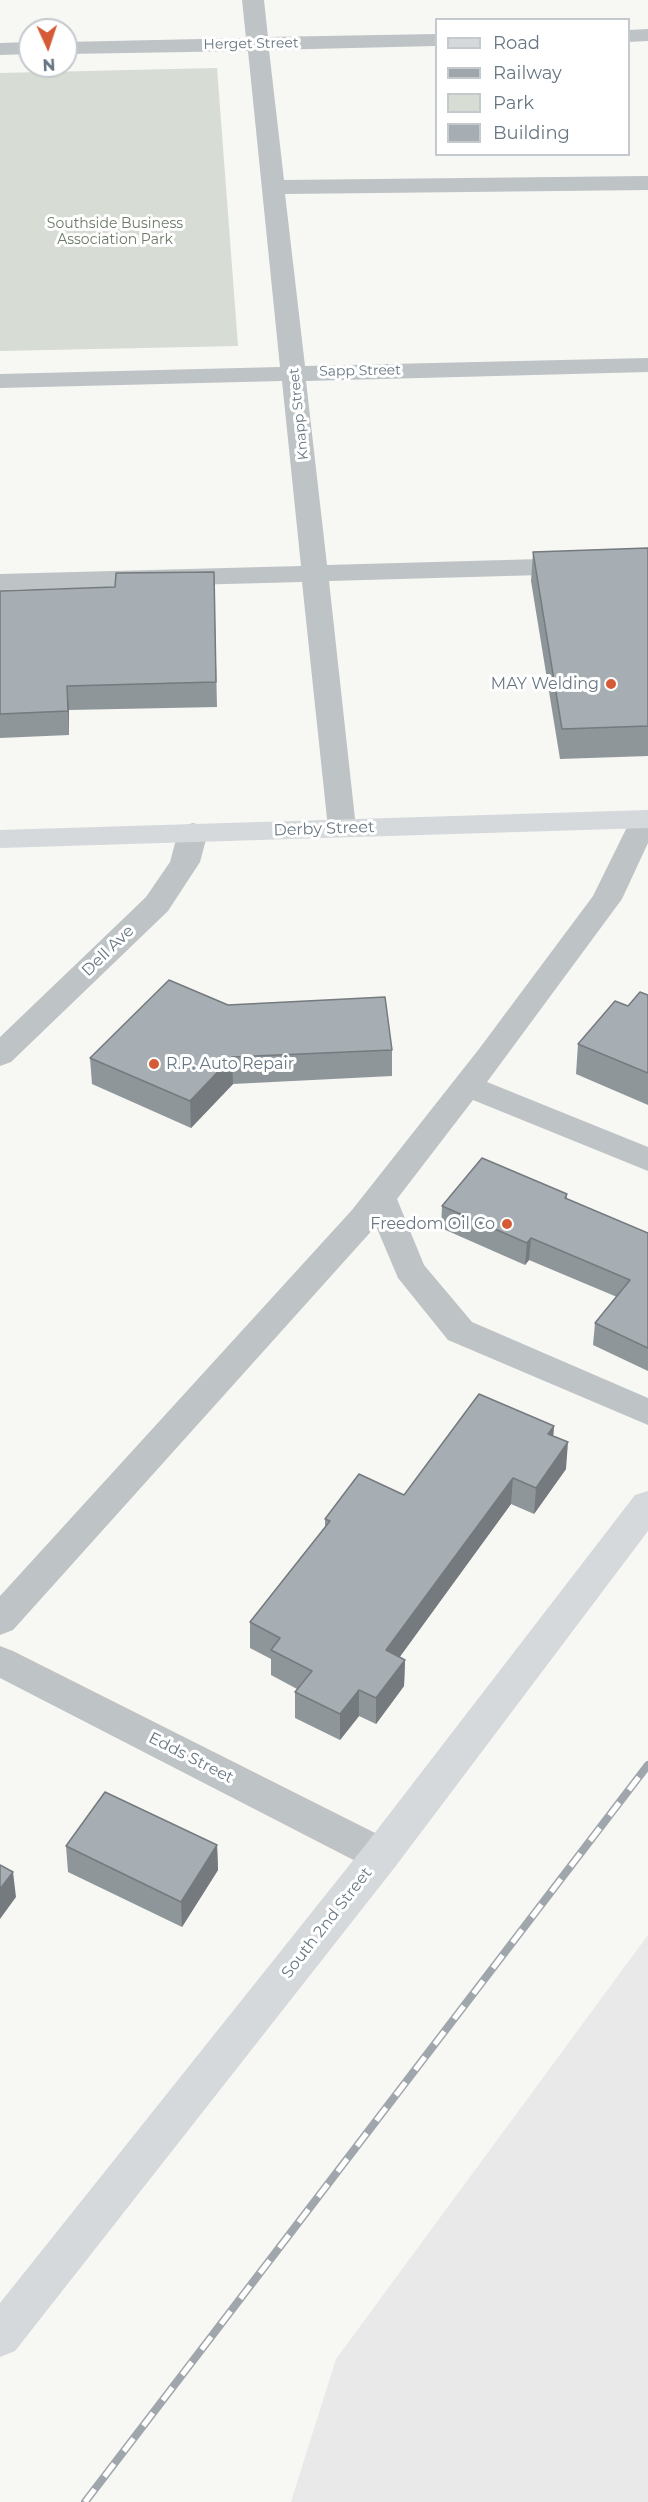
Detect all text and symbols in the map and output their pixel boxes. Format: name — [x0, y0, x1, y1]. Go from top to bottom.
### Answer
north arrow — [18, 18, 78, 78]
legend — [435, 18, 630, 156]
text: Road — [493, 32, 540, 54]
street label: Herget Street — [203, 35, 299, 53]
text: N — [42, 55, 56, 74]
text: Railway — [493, 62, 562, 84]
text: Park — [493, 92, 534, 114]
text: Building — [493, 122, 570, 144]
park label: Southside Business Association Park — [47, 216, 183, 249]
street label: Sapp Street — [319, 362, 401, 380]
street label: Knapp Street — [286, 367, 312, 461]
place label: MAY Welding — [491, 674, 599, 694]
marker: MAY Welding — [604, 677, 618, 691]
street label: Derby Street — [273, 818, 375, 840]
street label: Dell Ave — [78, 922, 138, 980]
place label: R.P. Auto Repair — [166, 1054, 294, 1074]
marker: R.P. Auto Repair — [147, 1057, 161, 1071]
place label: Freedom Oil Co — [370, 1214, 495, 1234]
marker: Freedom Oil Co — [500, 1217, 514, 1231]
street label: Edds Street — [145, 1728, 237, 1788]
street label: South 2nd Street — [278, 1864, 376, 1982]

